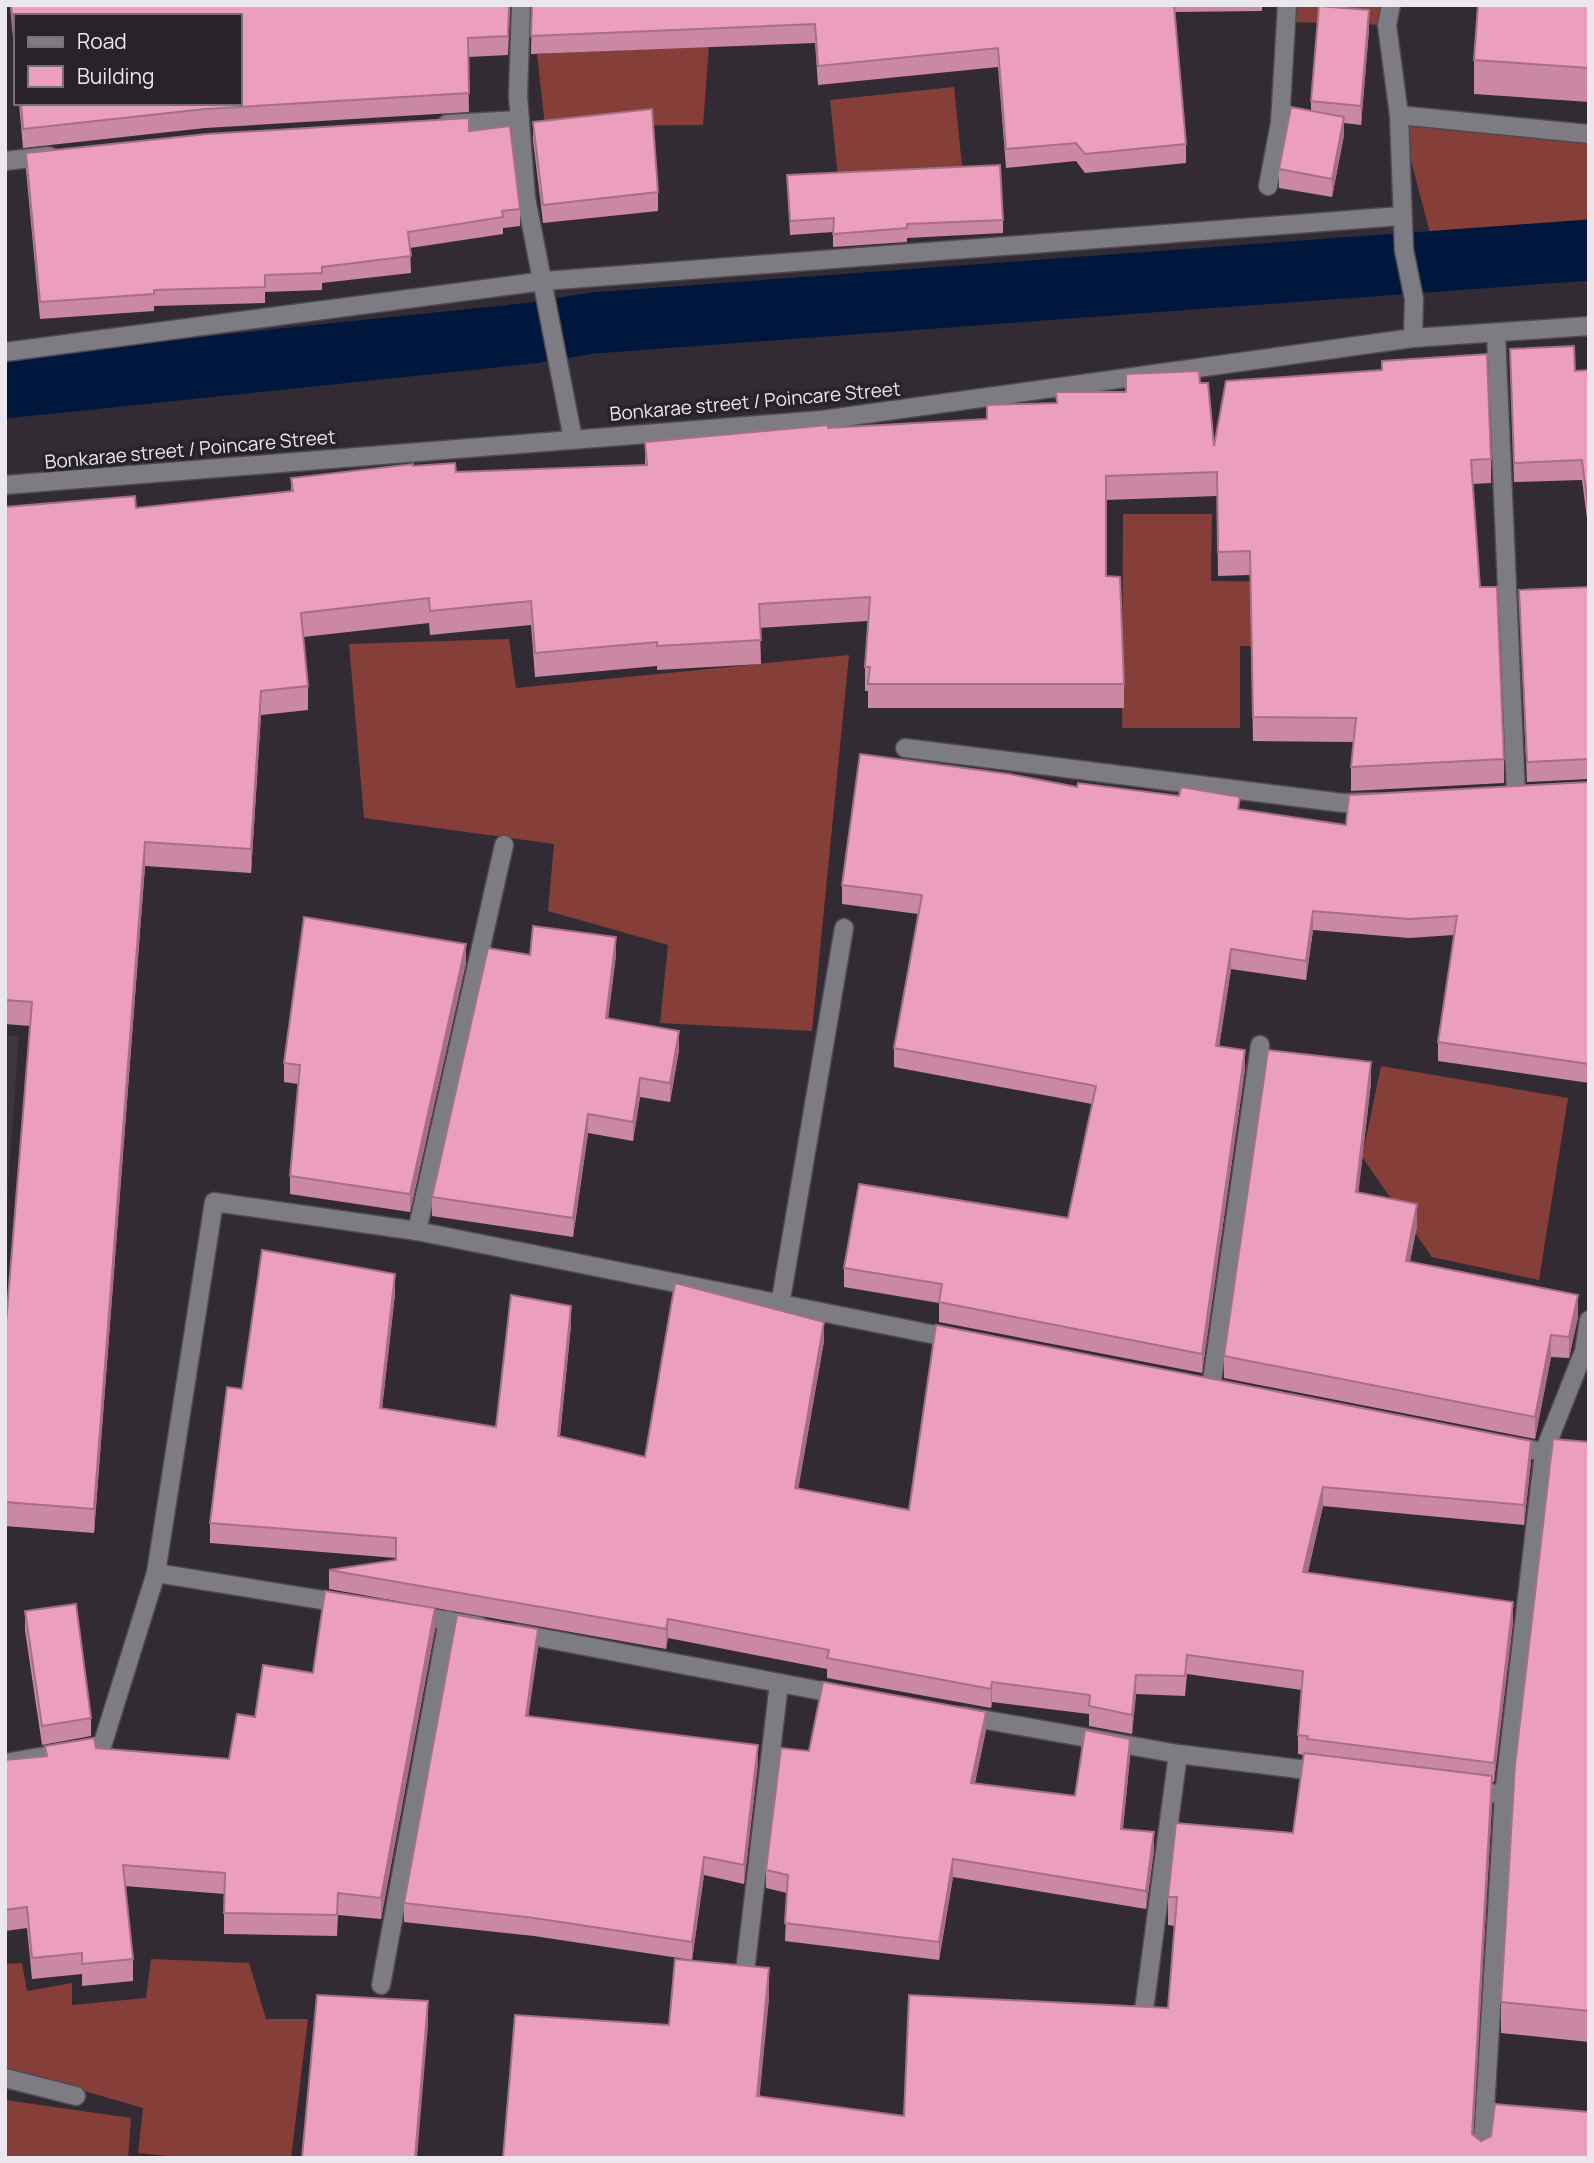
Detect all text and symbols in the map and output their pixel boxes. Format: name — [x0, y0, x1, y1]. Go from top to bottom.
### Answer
legend — [14, 14, 242, 105]
text: Road — [77, 27, 127, 55]
text: Building — [77, 62, 154, 90]
street label: Bonkarae street / Poincare Street — [609, 375, 901, 427]
street label: Bonkarae street / Poincare Street — [44, 423, 336, 475]

